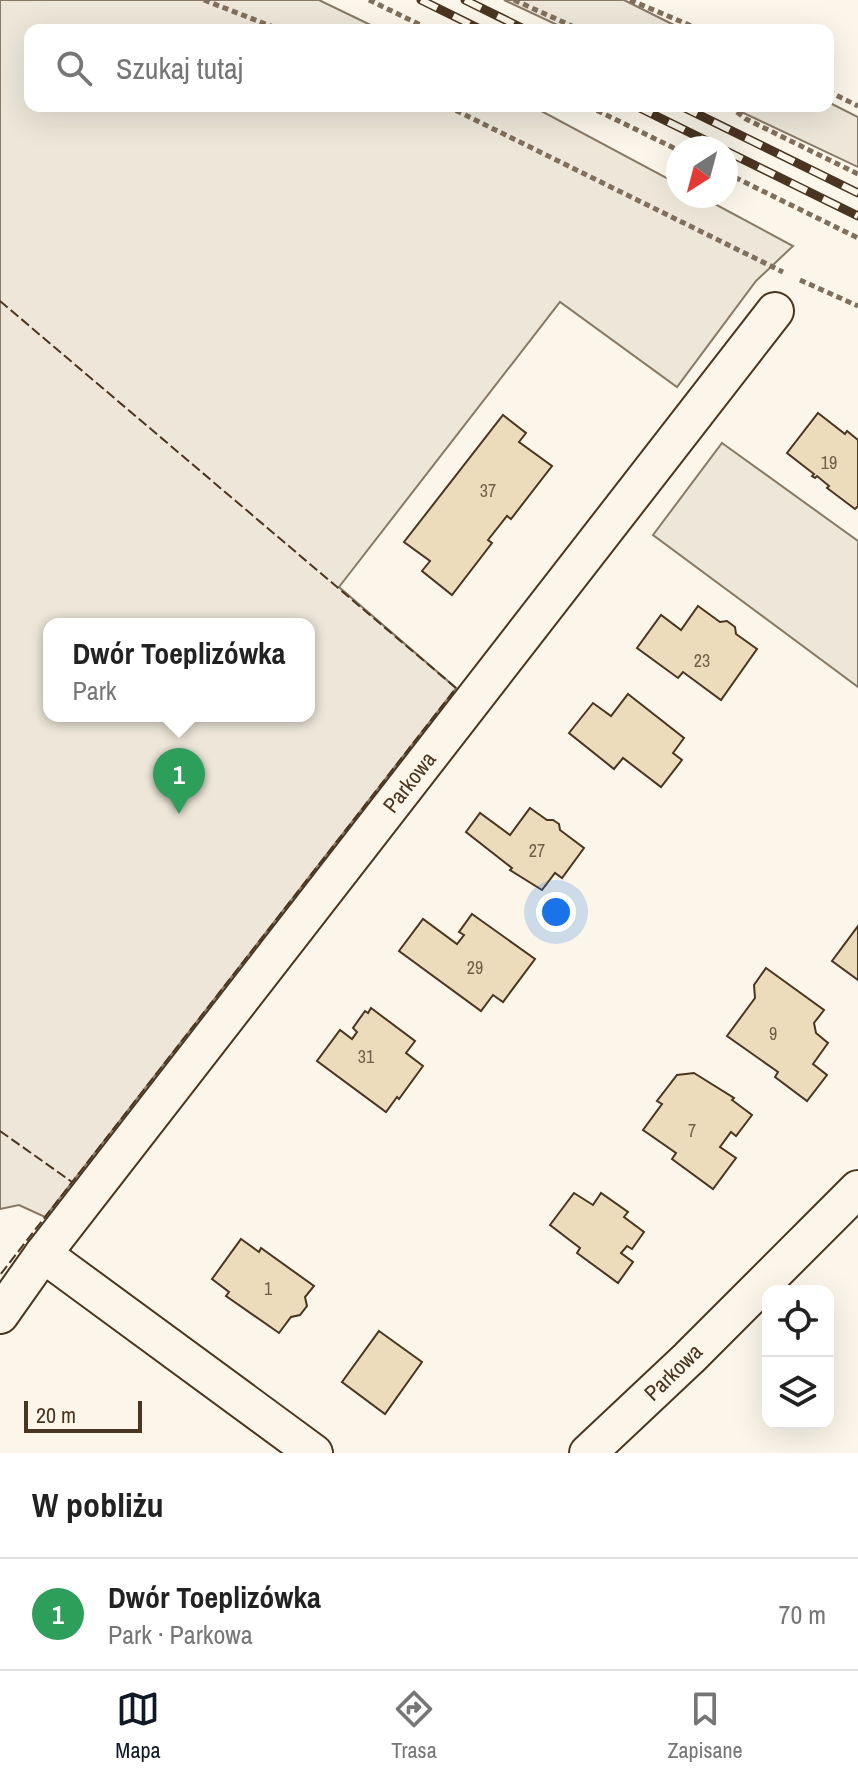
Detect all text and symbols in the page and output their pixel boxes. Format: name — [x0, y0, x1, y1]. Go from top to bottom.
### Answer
search box — [24, 24, 834, 112]
icon: search — [52, 46, 96, 90]
text: Szukaj tutaj — [116, 48, 243, 88]
north arrow — [666, 136, 738, 208]
house number: 19 — [821, 450, 837, 475]
house number: 37 — [480, 478, 496, 503]
popup — [43, 618, 315, 722]
text: Dwór Toeplizówka — [73, 633, 285, 673]
house number: 23 — [694, 648, 710, 673]
text: Park — [73, 673, 116, 708]
street label: Parkowa — [376, 745, 442, 819]
pin: 1 — [153, 748, 205, 814]
house number: 27 — [529, 838, 545, 863]
your location — [536, 892, 576, 932]
house number: 29 — [467, 955, 483, 980]
house number: 9 — [769, 1021, 777, 1046]
house number: 31 — [358, 1044, 375, 1069]
house number: 7 — [688, 1118, 696, 1143]
house number: 1 — [264, 1276, 273, 1301]
map controls — [762, 1285, 834, 1429]
button: locate — [762, 1285, 834, 1357]
street label: Parkowa — [637, 1337, 709, 1407]
button: layers — [762, 1357, 834, 1429]
scale bar — [24, 1397, 142, 1433]
text: 20 m — [36, 1400, 76, 1430]
text: W pobliżu — [32, 1482, 164, 1528]
text: Dwór Toeplizówka — [108, 1577, 321, 1617]
text: 1 — [52, 1597, 64, 1632]
text: 70 m — [779, 1597, 826, 1632]
text: Park · Parkowa — [108, 1617, 253, 1652]
tab: Mapa — [115, 1687, 160, 1765]
tab: Trasa — [391, 1687, 437, 1765]
tab: Zapisane — [667, 1687, 743, 1765]

